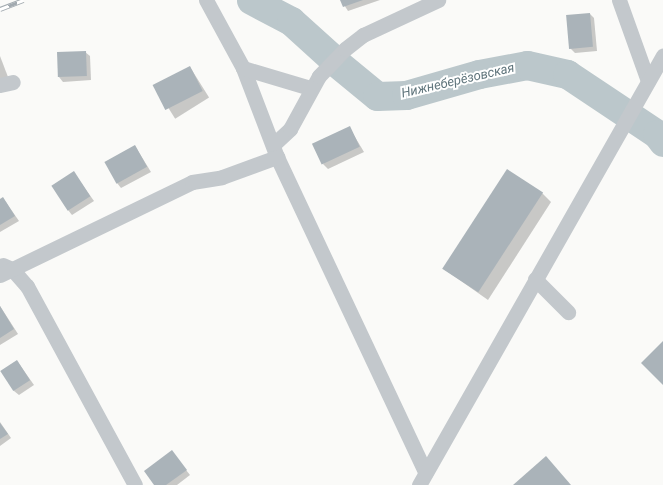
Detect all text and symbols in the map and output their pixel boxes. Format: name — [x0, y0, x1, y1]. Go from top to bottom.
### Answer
water label: Нижнеберёзовская — [400, 60, 516, 102]

